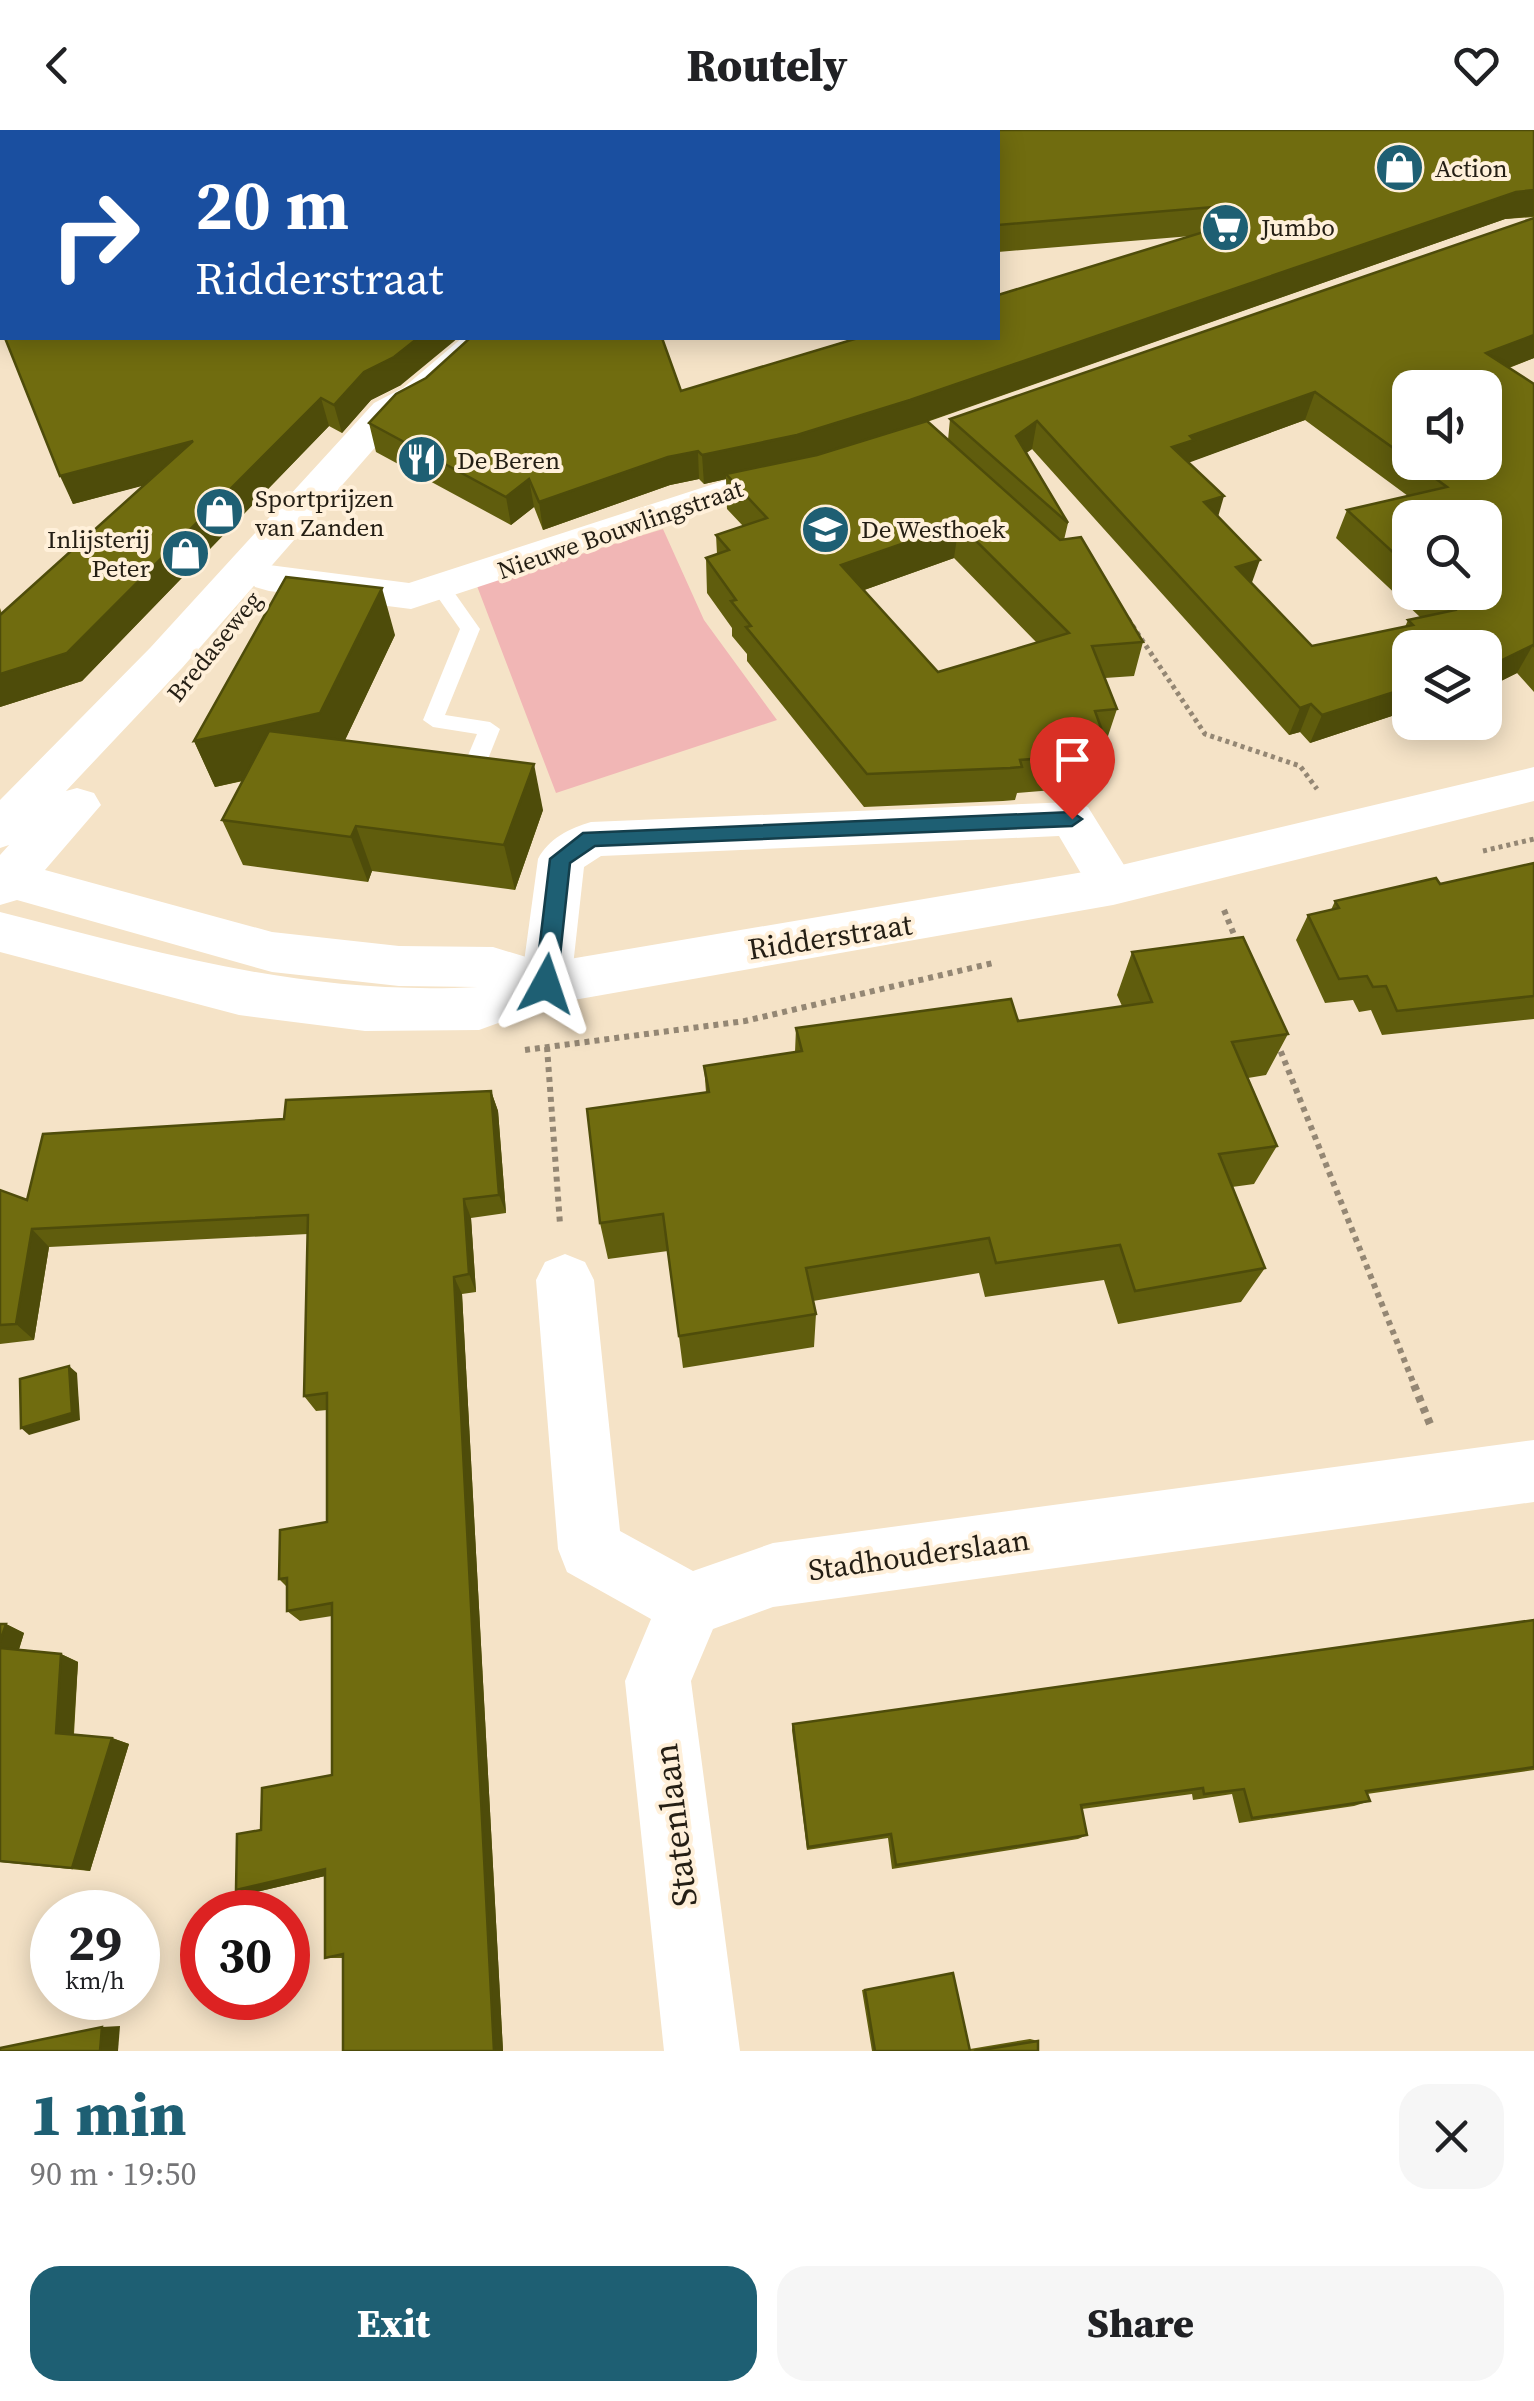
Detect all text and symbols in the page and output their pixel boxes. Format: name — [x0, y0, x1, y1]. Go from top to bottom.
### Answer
text: Routely — [687, 34, 847, 96]
icon: back — [30, 38, 85, 93]
icon: heart — [1449, 38, 1504, 93]
shop icon: Action — [1374, 142, 1426, 194]
place label: Action — [1435, 151, 1508, 185]
text: 20 m — [195, 156, 349, 252]
icon: right — [30, 170, 160, 300]
supermarket icon: Jumbo — [1200, 201, 1252, 253]
place label: Jumbo — [1260, 210, 1335, 244]
text: Ridderstraat — [195, 247, 443, 309]
map controls — [1392, 370, 1502, 740]
button: sound — [1392, 370, 1502, 480]
restaurant icon: De Beren — [396, 434, 448, 486]
place label: De Beren — [457, 443, 560, 477]
street label: Nieuwe Bouwlingstraat — [493, 471, 748, 587]
place label: Sportprijzen van Zanden — [255, 481, 394, 544]
shop icon: Sportprijzen van Zanden — [194, 486, 246, 538]
button: search — [1392, 500, 1502, 610]
school or university icon: De Westhoek — [800, 503, 852, 555]
place label: De Westhoek — [861, 512, 1006, 546]
place label: Inlijsterij Peter — [47, 522, 150, 585]
shop icon: Inlijsterij Peter — [159, 527, 211, 579]
street label: Bredaseweg — [159, 584, 269, 708]
button: layers — [1392, 630, 1502, 740]
pin — [1030, 717, 1115, 820]
icon: arrive — [1045, 732, 1100, 787]
street label: Ridderstraat — [745, 903, 915, 970]
position arrow — [494, 932, 598, 1036]
street label: Stadhouderslaan — [806, 1519, 1032, 1590]
street label: Statenlaan — [641, 1741, 709, 1909]
speed limit sign: 30 — [180, 1890, 310, 2020]
text: 29 — [68, 1908, 122, 1977]
text: km/h — [65, 1963, 125, 1997]
text: 1 min — [30, 2073, 186, 2155]
button: close — [1399, 2084, 1504, 2189]
text: 90 m · 19:50 — [30, 2152, 196, 2196]
button: Exit — [30, 2266, 757, 2381]
button: Share — [777, 2266, 1504, 2381]

